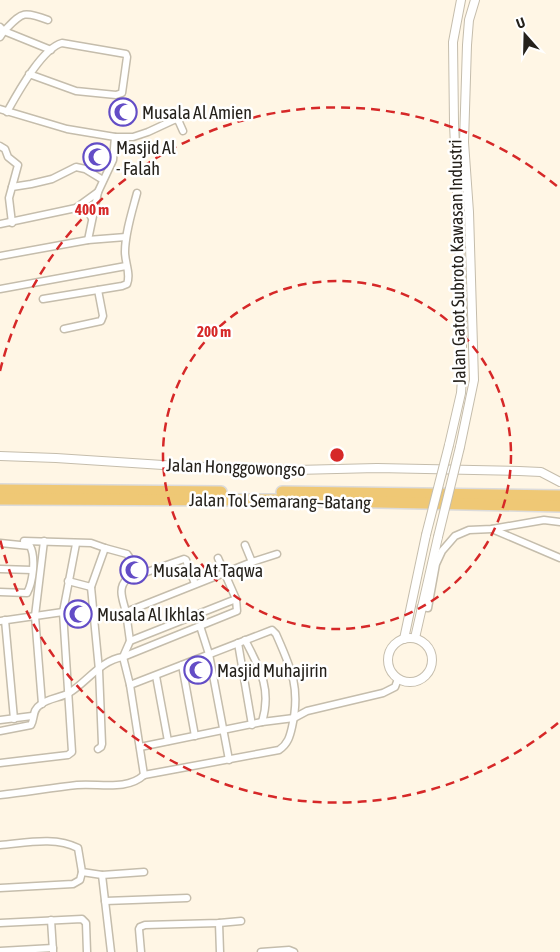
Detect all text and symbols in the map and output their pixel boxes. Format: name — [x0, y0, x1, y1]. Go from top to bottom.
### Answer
north arrow — [500, 10, 550, 60]
text: U — [514, 14, 527, 32]
mosque icon: Musala Al Amien — [108, 97, 138, 127]
place label: Musala Al Amien — [142, 102, 252, 123]
place label: Masjid Al - Falah — [116, 137, 176, 179]
street label: Jalan Gatot Subroto Kawasan Industri — [444, 139, 470, 385]
mosque icon: Masjid Al - Falah — [82, 142, 112, 172]
text: 400 m — [74, 201, 109, 218]
text: 200 m — [197, 323, 231, 340]
centre of rings — [328, 446, 346, 464]
street label: Jalan Honggowongso — [166, 454, 306, 480]
street label: Jalan Tol Semarang–Batang — [189, 489, 371, 513]
mosque icon: Musala At Taqwa — [119, 555, 149, 585]
place label: Musala At Taqwa — [153, 560, 263, 581]
mosque icon: Musala Al Ikhlas — [63, 599, 93, 629]
place label: Musala Al Ikhlas — [97, 604, 205, 625]
mosque icon: Masjid Muhajirin — [183, 655, 213, 685]
place label: Masjid Muhajirin — [217, 660, 327, 681]

